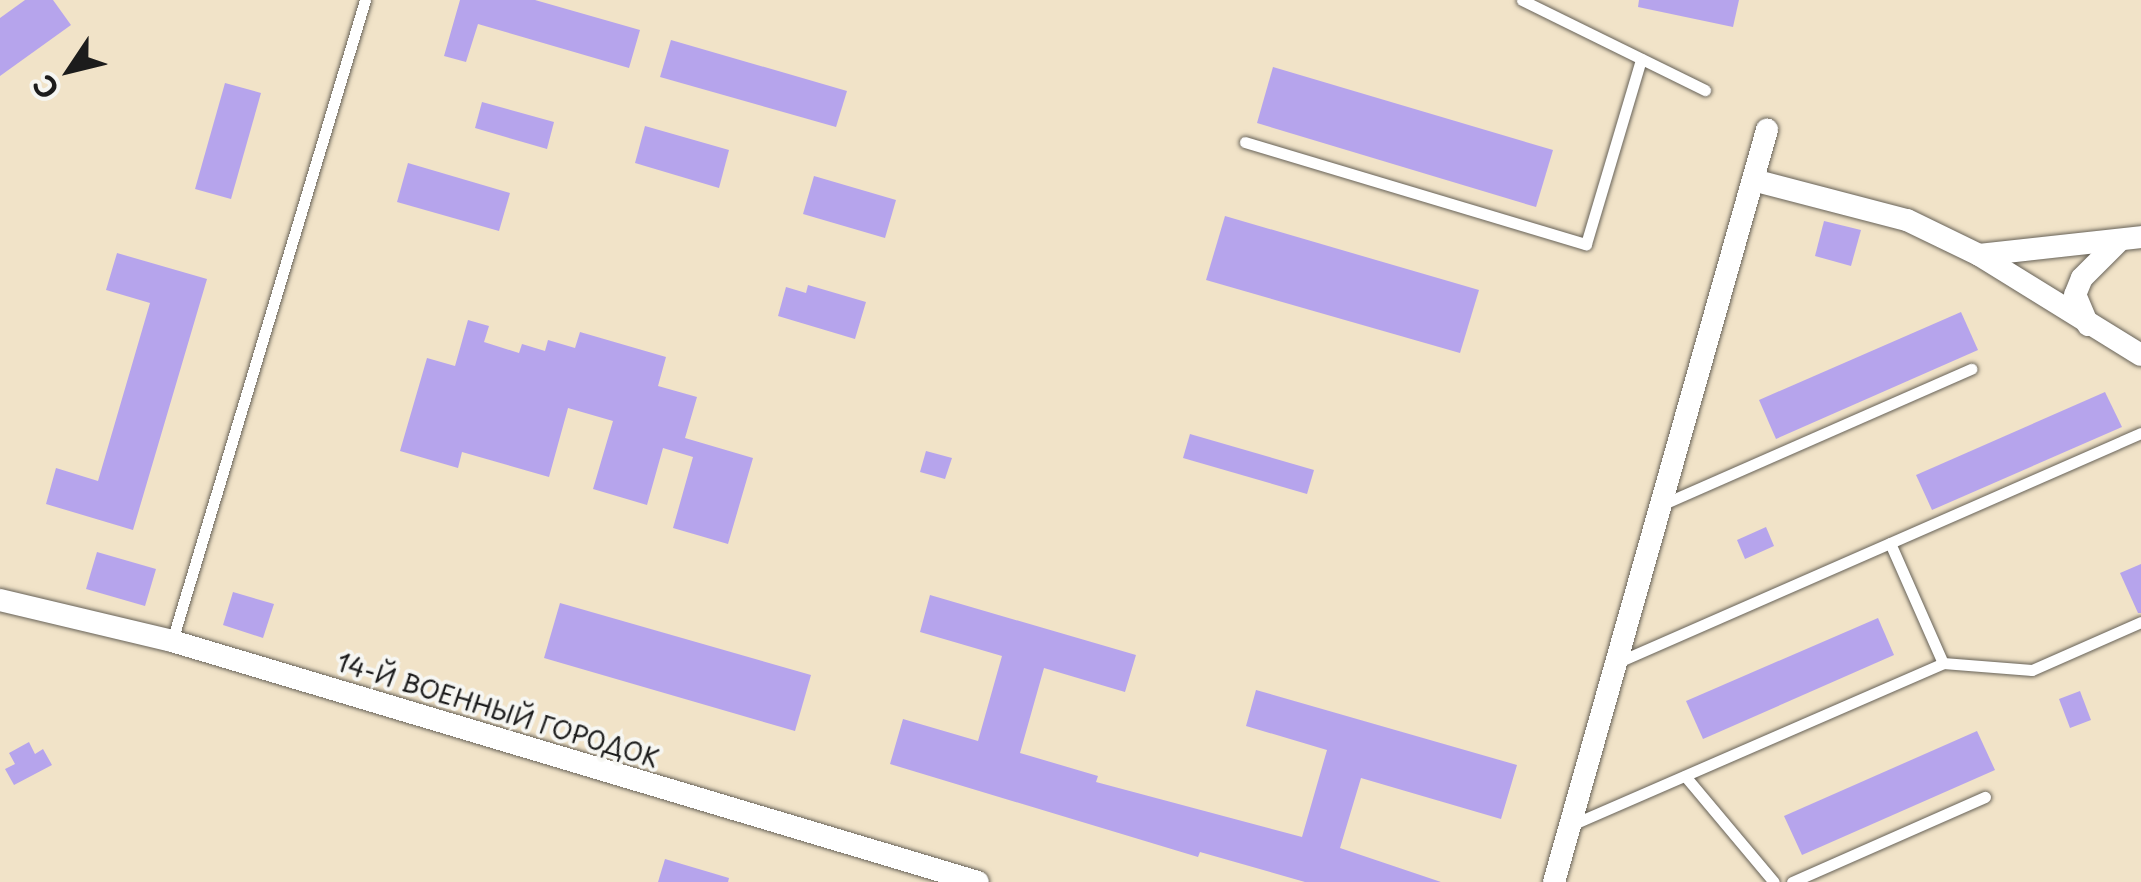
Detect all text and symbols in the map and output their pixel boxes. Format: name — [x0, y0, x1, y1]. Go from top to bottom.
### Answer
north arrow — [20, 20, 120, 120]
text: С — [21, 67, 69, 108]
street label: 14-Й ВОЕННЫЙ ГОРОДОК — [334, 647, 662, 773]

